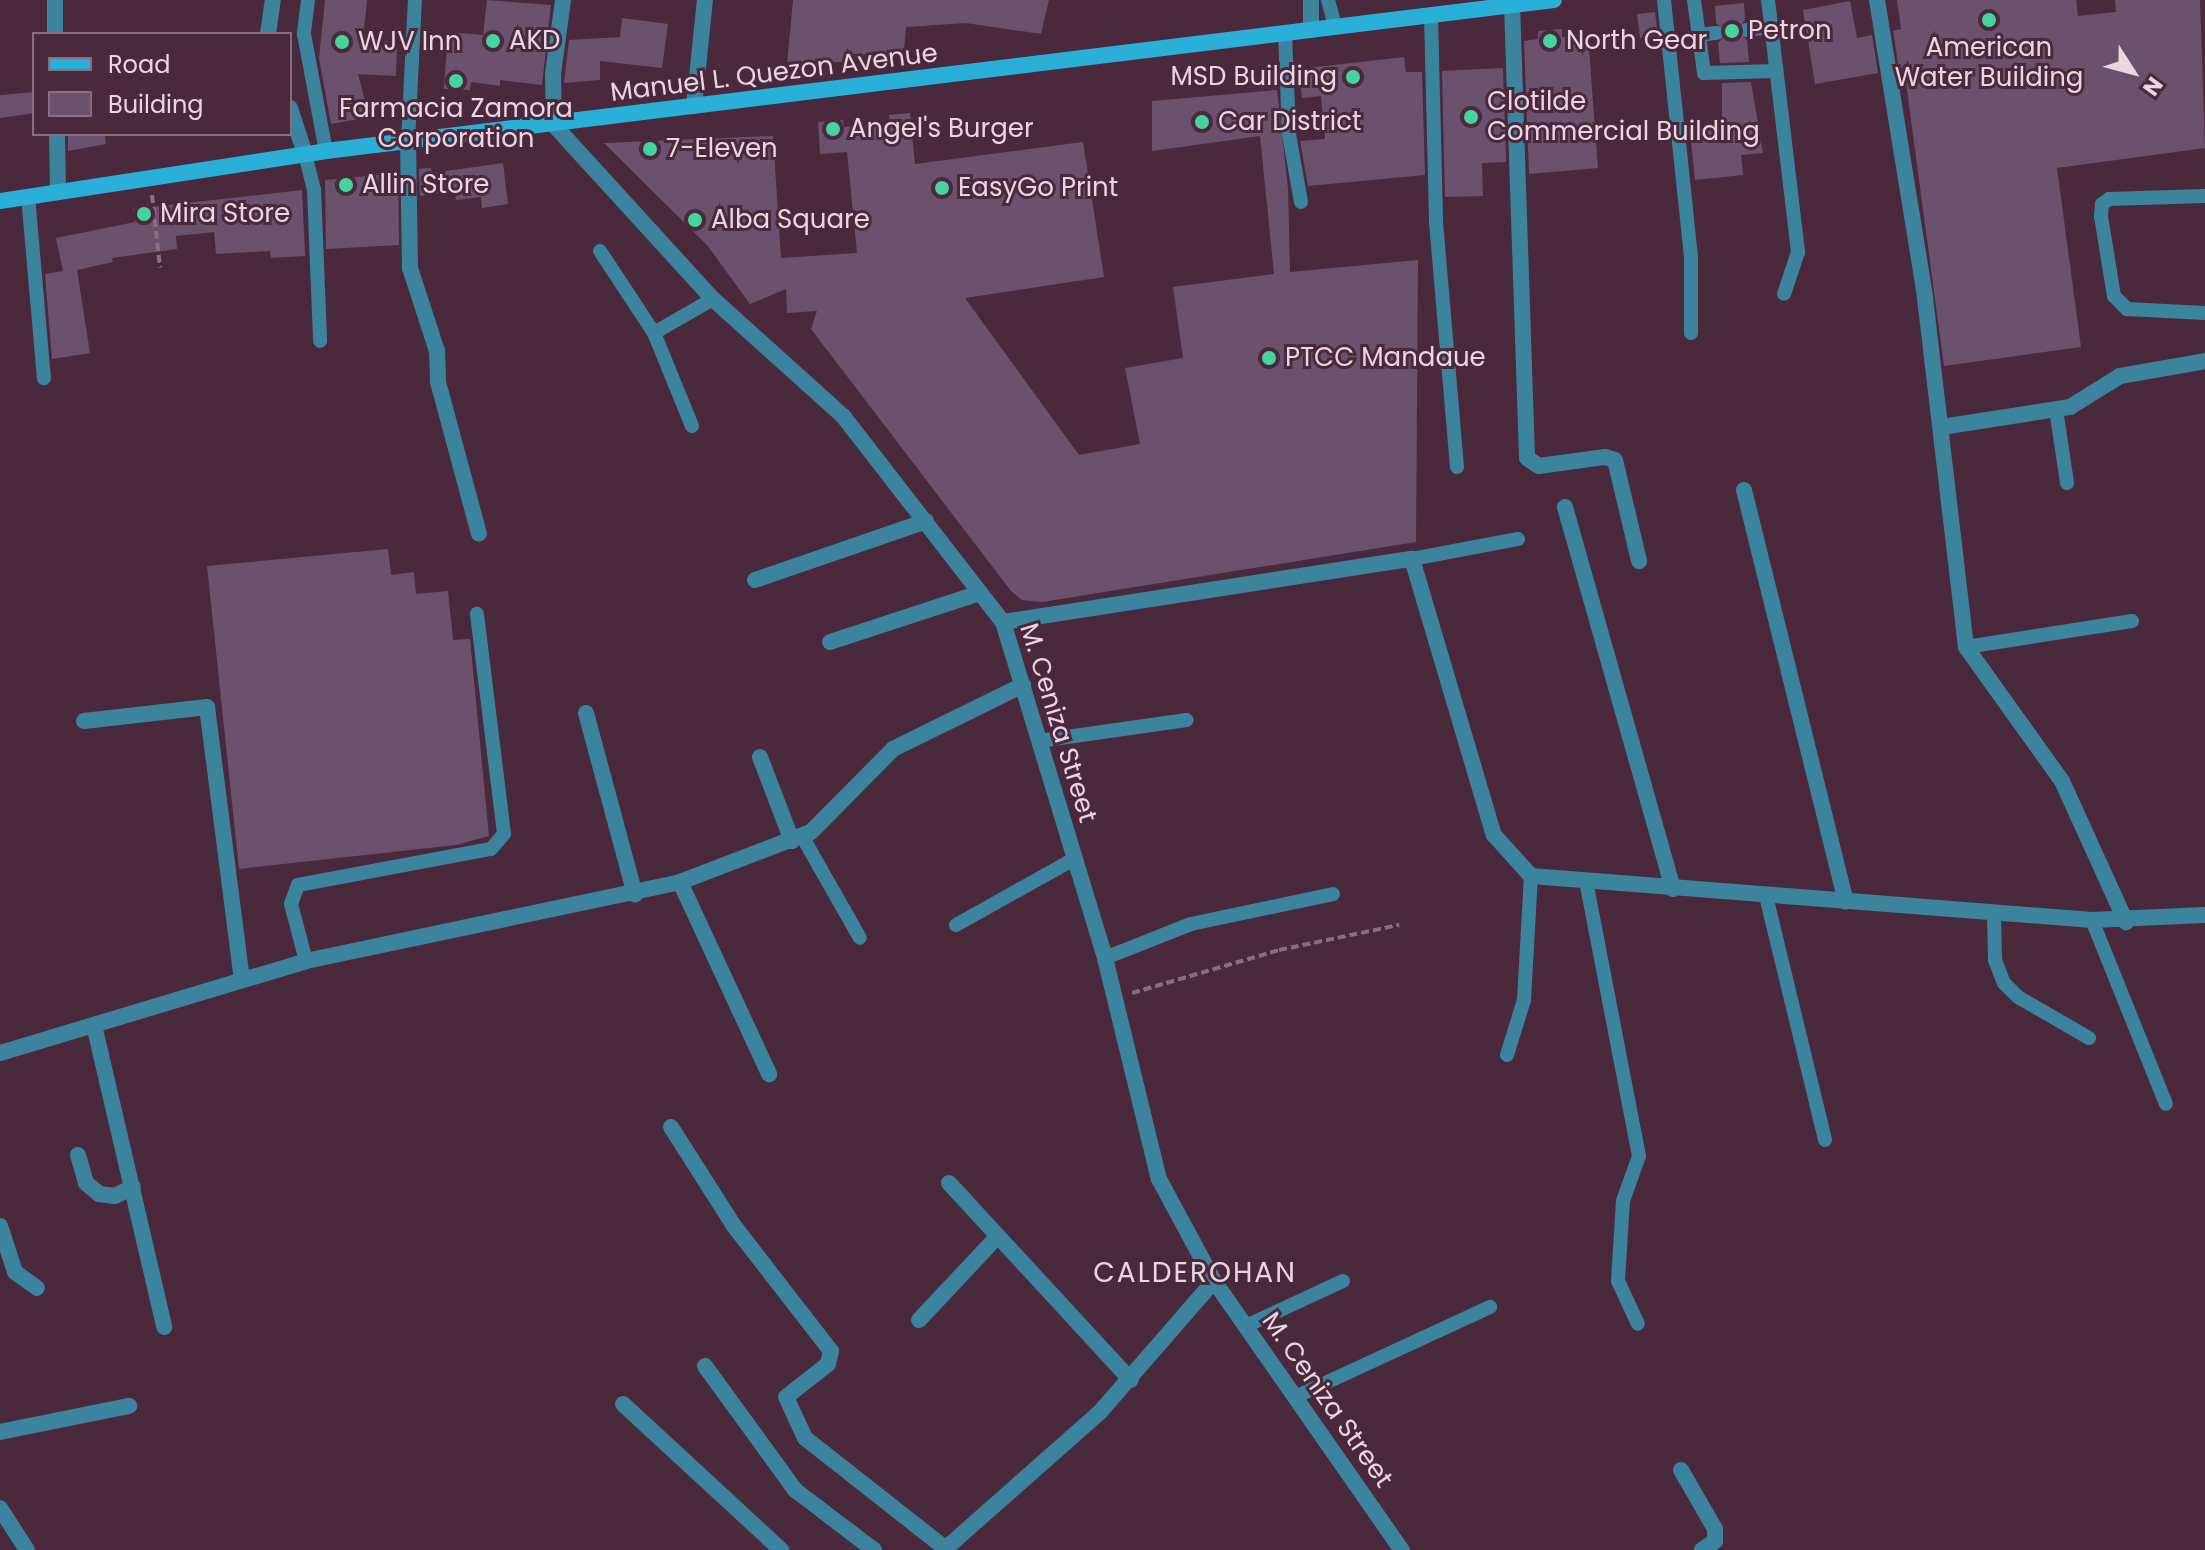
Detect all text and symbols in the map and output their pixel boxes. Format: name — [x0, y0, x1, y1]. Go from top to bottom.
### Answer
marker: American Water Building — [1980, 11, 1998, 29]
place label: Petron — [1748, 15, 1832, 47]
marker: Petron — [1723, 22, 1741, 40]
place label: AKD — [509, 25, 560, 57]
place label: North Gear — [1566, 25, 1707, 57]
place label: WJV Inn — [358, 26, 461, 58]
legend — [32, 32, 292, 136]
marker: AKD — [484, 32, 502, 50]
marker: North Gear — [1541, 32, 1559, 50]
place label: American Water Building — [1895, 32, 2083, 94]
north arrow — [2093, 32, 2173, 112]
marker: WJV Inn — [333, 33, 351, 51]
street label: Manuel L. Quezon Avenue — [609, 37, 939, 109]
text: Road — [108, 48, 170, 81]
place label: MSD Building — [1170, 61, 1337, 93]
marker: MSD Building — [1344, 68, 1362, 86]
text: N — [2135, 71, 2170, 102]
marker: Farmacia Zamora Corporation — [447, 72, 465, 90]
place label: Clotilde Commercial Building — [1487, 86, 1760, 148]
text: Building — [108, 88, 204, 121]
place label: Farmacia Zamora Corporation — [339, 93, 573, 154]
place label: Car District — [1218, 106, 1361, 138]
marker: Clotilde Commercial Building — [1462, 108, 1480, 126]
place label: Angel's Burger — [849, 113, 1034, 145]
marker: Car District — [1193, 113, 1211, 131]
marker: Angel's Burger — [824, 120, 842, 138]
place label: 7-Eleven — [666, 133, 778, 165]
marker: 7-Eleven — [641, 140, 659, 158]
place label: Allin Store — [362, 169, 489, 201]
place label: EasyGo Print — [958, 172, 1118, 204]
marker: Allin Store — [337, 176, 355, 194]
marker: EasyGo Print — [933, 179, 951, 197]
place label: Mira Store — [160, 198, 290, 230]
place label: Alba Square — [711, 204, 870, 236]
marker: Mira Store — [135, 205, 153, 223]
marker: Alba Square — [686, 211, 704, 229]
place label: PTCC Mandaue — [1285, 342, 1486, 374]
marker: PTCC Mandaue — [1260, 349, 1278, 367]
street label: M. Ceniza Street — [1013, 620, 1103, 826]
district label: CALDEROHAN — [1093, 1256, 1297, 1290]
street label: M. Ceniza Street — [1255, 1306, 1399, 1494]

